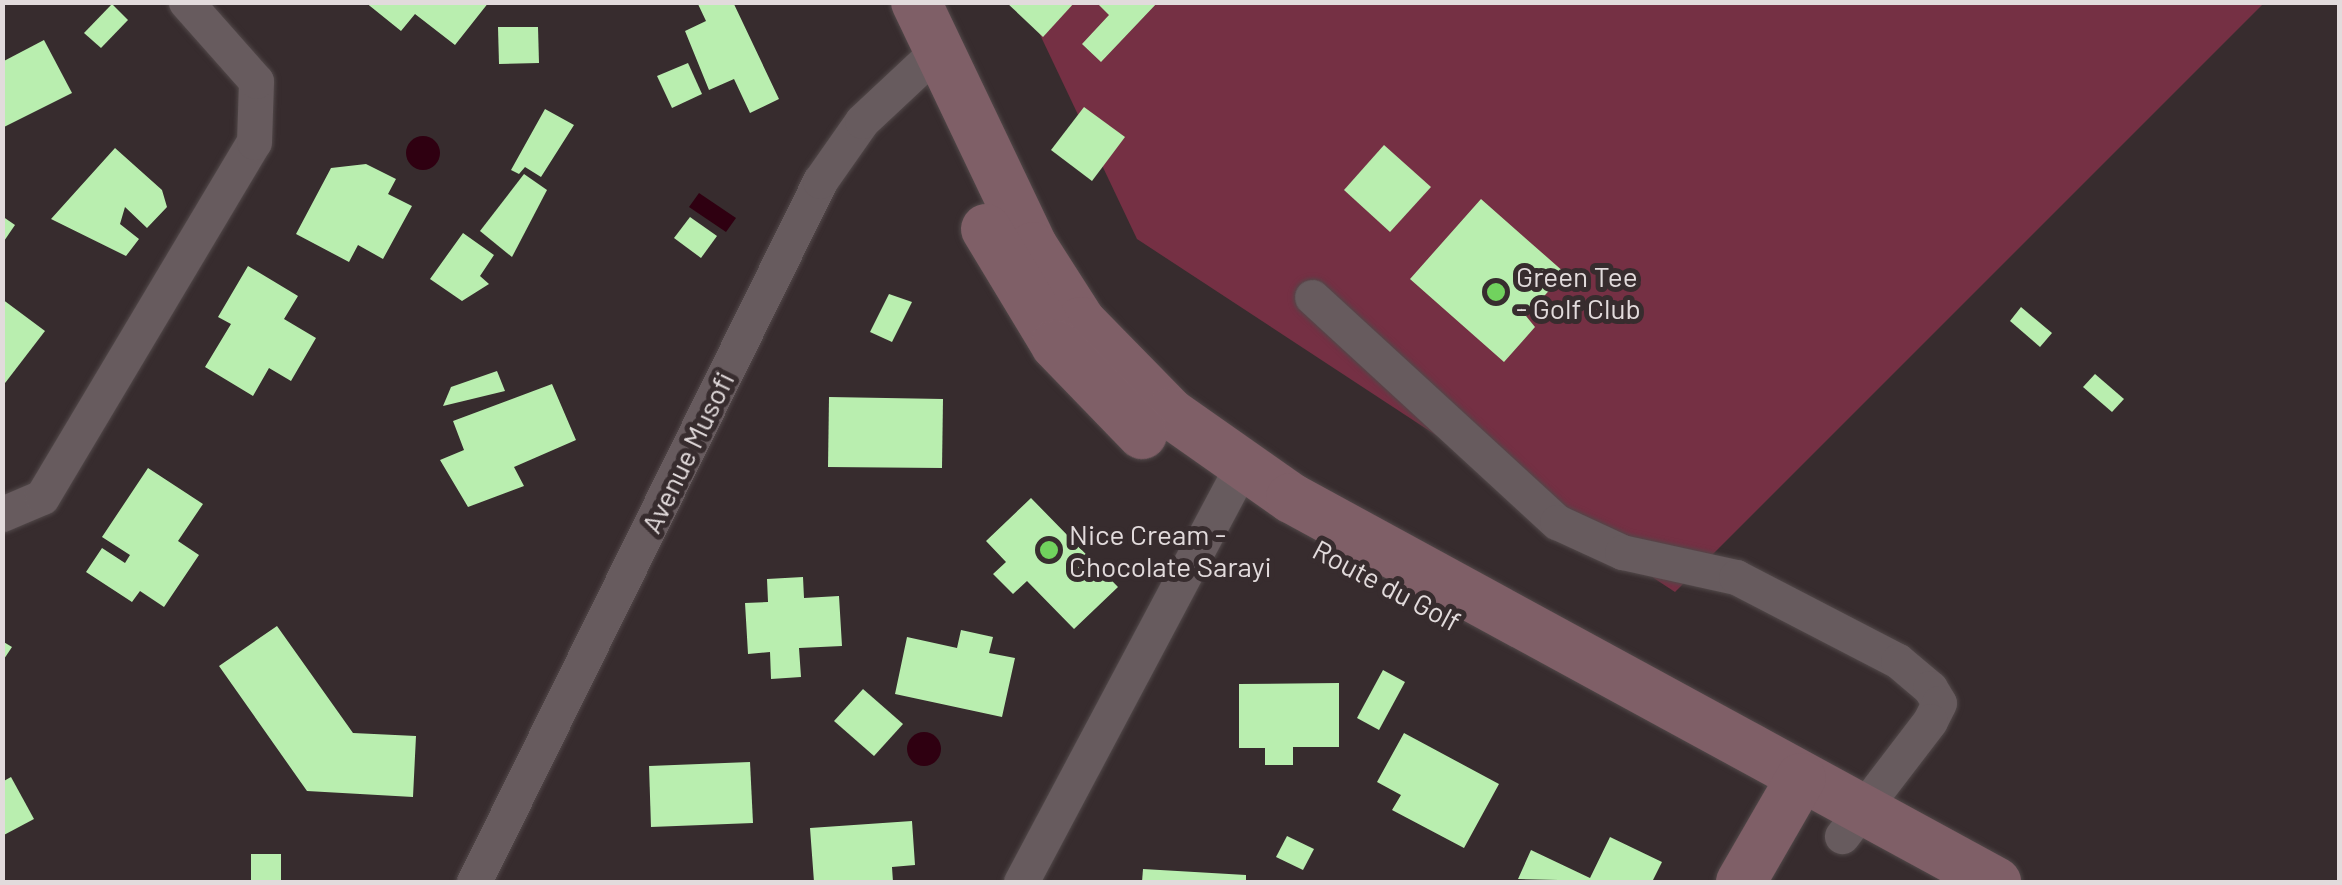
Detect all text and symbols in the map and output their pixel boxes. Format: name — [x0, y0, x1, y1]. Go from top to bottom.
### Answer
place label: Green Tee - Golf Club — [1516, 259, 1641, 325]
marker: Green Tee - Golf Club — [1485, 281, 1507, 303]
street label: Avenue Musofi — [633, 366, 741, 538]
place label: Nice Cream - Chocolate Sarayi — [1069, 517, 1272, 583]
street label: Route du Golf — [1307, 532, 1467, 638]
marker: Nice Cream - Chocolate Sarayi — [1038, 539, 1060, 561]

